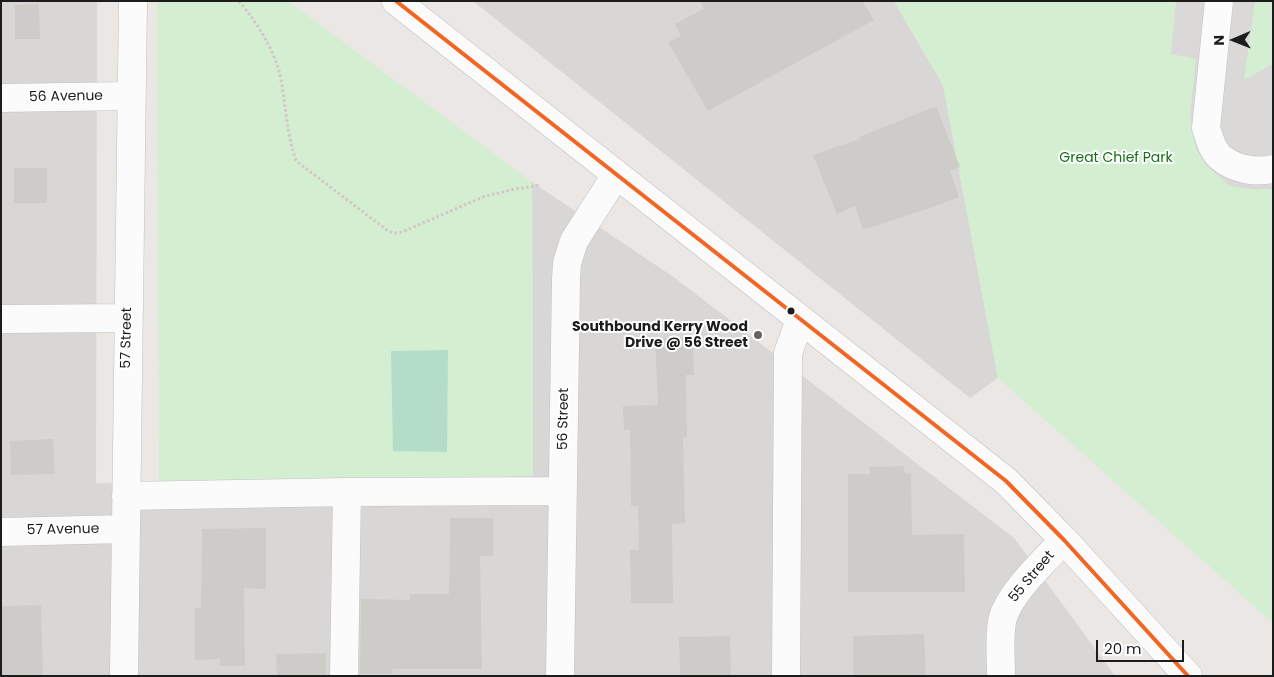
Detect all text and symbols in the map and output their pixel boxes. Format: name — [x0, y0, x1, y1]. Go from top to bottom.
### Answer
north arrow — [1209, 15, 1259, 65]
text: N — [1209, 35, 1229, 46]
street label: 56 Avenue — [29, 88, 103, 106]
park label: Great Chief Park — [1059, 150, 1173, 166]
unlabelled marker — [786, 306, 796, 316]
street label: 57 Street — [118, 307, 136, 369]
place label: Southbound Kerry Wood Drive @ 56 Street — [572, 319, 748, 352]
marker: Southbound Kerry Wood Drive @ 56 Street — [752, 329, 764, 341]
street label: 56 Street — [555, 388, 573, 450]
street label: 57 Avenue — [26, 521, 100, 539]
street label: 55 Street — [1006, 548, 1058, 606]
scale bar — [1099, 630, 1186, 662]
text: 20 m — [1104, 638, 1142, 659]

